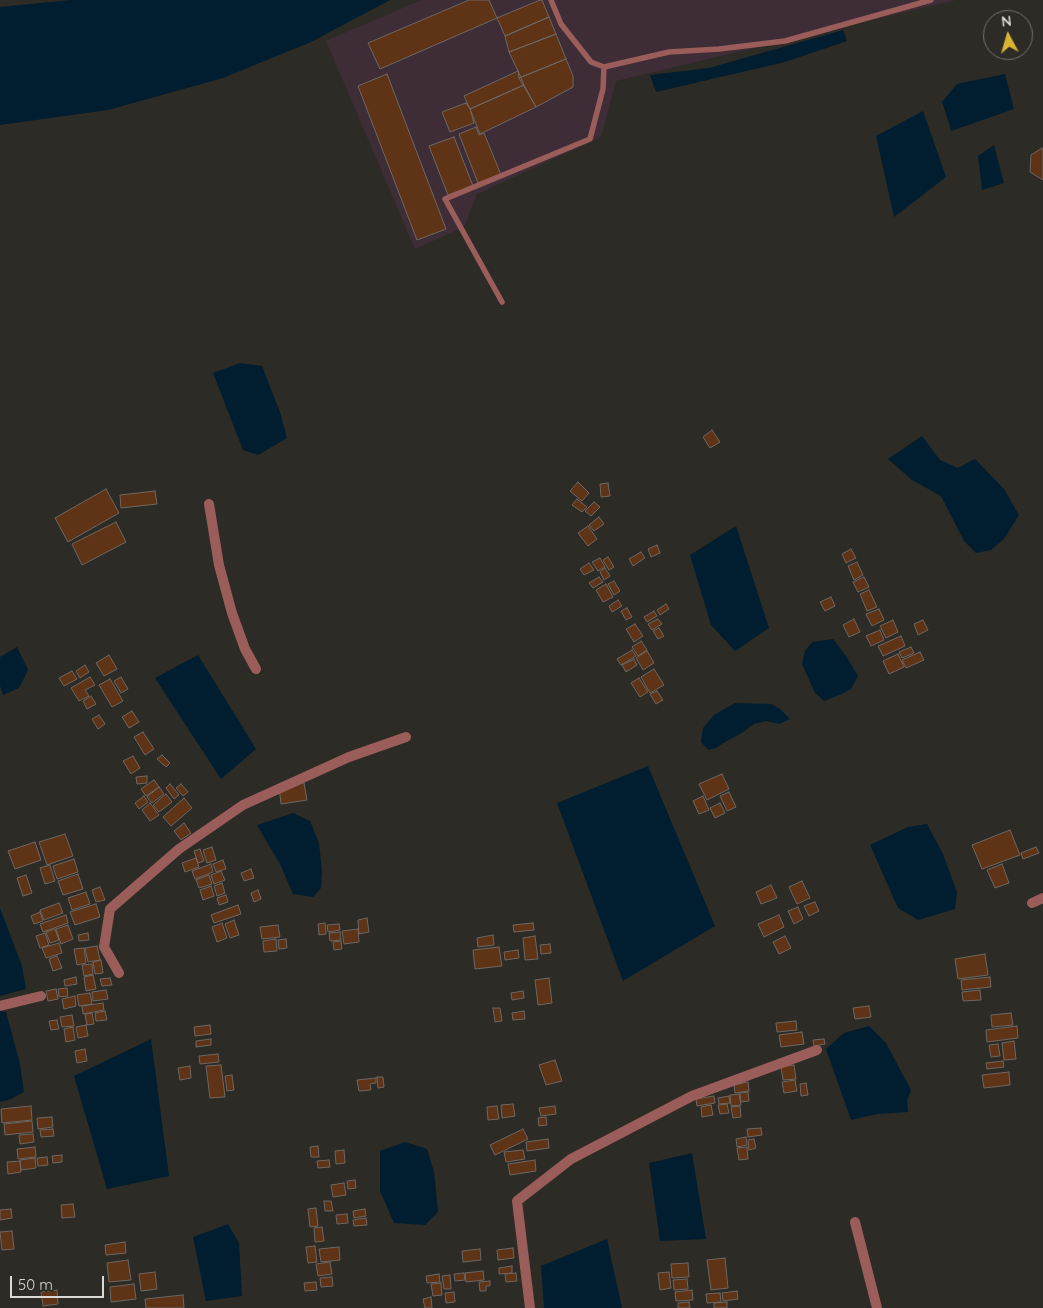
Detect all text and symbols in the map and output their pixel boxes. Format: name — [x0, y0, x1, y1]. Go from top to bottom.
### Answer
north arrow — [983, 10, 1033, 60]
text: N — [1000, 12, 1013, 31]
scale bar — [12, 1266, 106, 1298]
text: 50 m — [18, 1275, 53, 1294]

